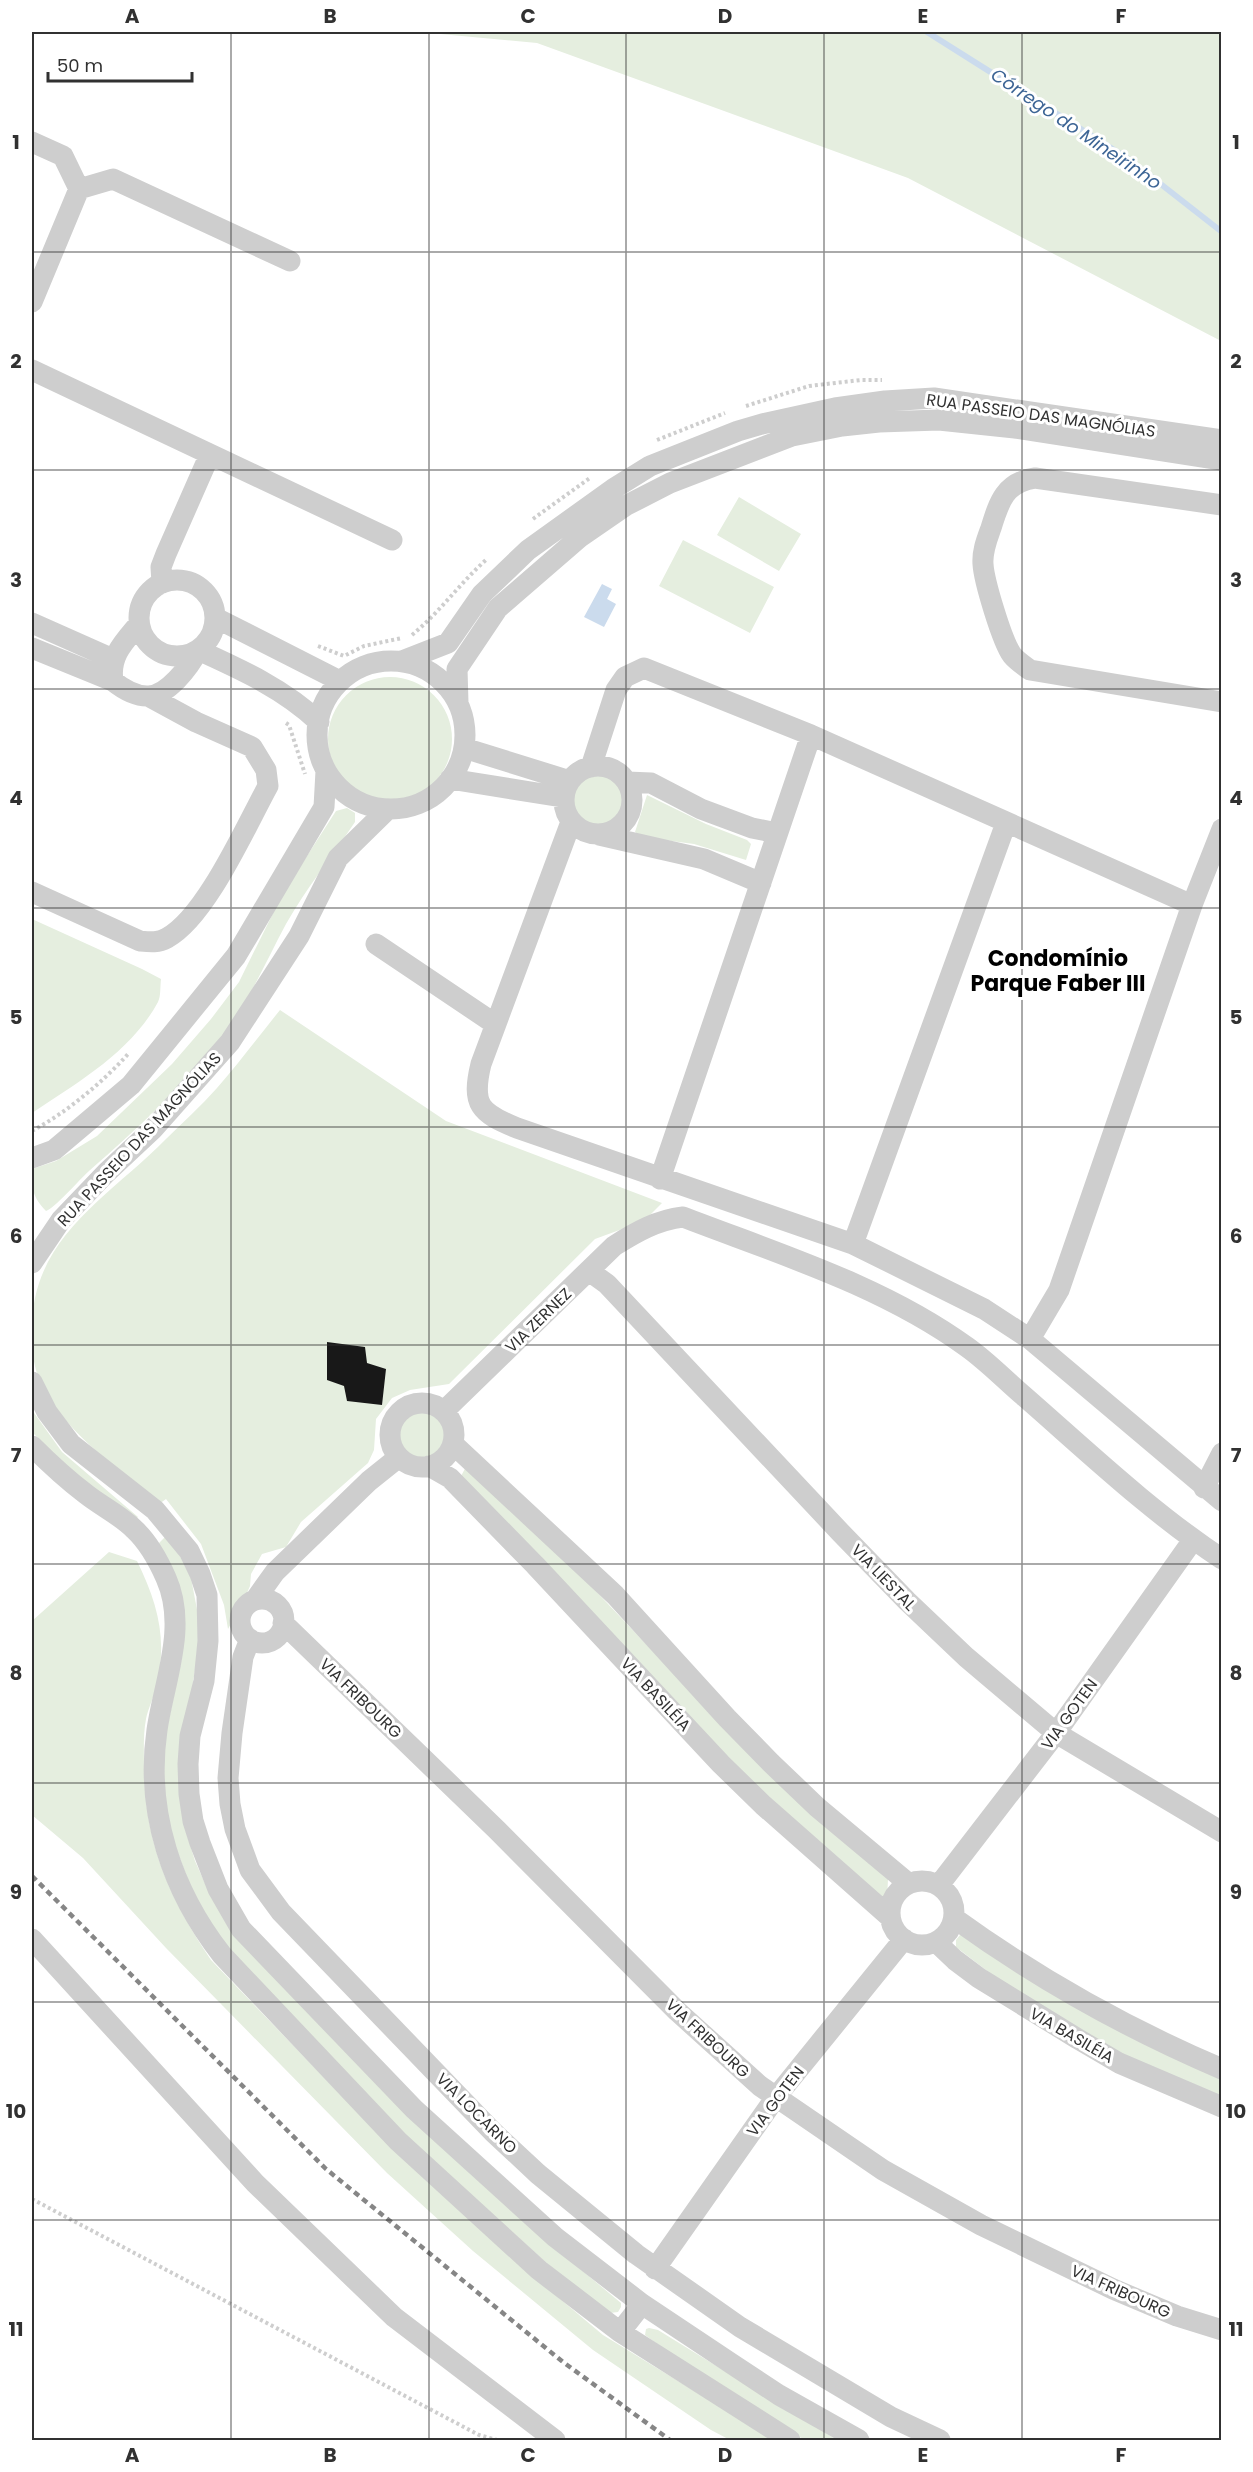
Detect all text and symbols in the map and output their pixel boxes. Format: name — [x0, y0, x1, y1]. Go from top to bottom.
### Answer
text: A — [125, 2, 140, 30]
text: B — [323, 2, 337, 30]
text: C — [520, 2, 536, 30]
text: D — [718, 2, 732, 30]
text: E — [918, 2, 928, 30]
text: F — [1116, 2, 1127, 30]
scale bar — [48, 45, 192, 83]
text: 50 m — [57, 53, 103, 78]
water label: Córrego do Mineirinho — [986, 62, 1167, 195]
text: 1 — [12, 128, 20, 156]
text: 1 — [1232, 128, 1240, 156]
text: 2 — [10, 347, 22, 375]
text: 2 — [1230, 347, 1242, 375]
street label: RUA PASSEIO DAS MAGNÓLIAS — [925, 388, 1157, 443]
text: 3 — [10, 566, 22, 594]
text: 3 — [1230, 566, 1242, 594]
text: 4 — [9, 784, 23, 812]
text: 4 — [1229, 784, 1243, 812]
district label: Condomínio Parque Faber III — [970, 943, 1146, 999]
text: 5 — [10, 1003, 23, 1031]
text: 5 — [1230, 1003, 1243, 1031]
street label: RUA PASSEIO DAS MAGNÓLIAS — [52, 1047, 227, 1232]
text: 6 — [10, 1222, 22, 1250]
text: 6 — [1230, 1222, 1242, 1250]
street label: VIA ZERNEZ — [500, 1283, 577, 1358]
text: 7 — [11, 1441, 22, 1469]
text: 7 — [1231, 1441, 1242, 1469]
street label: VIA LIESTAL — [846, 1539, 921, 1616]
street label: VIA BASILÉIA — [615, 1652, 696, 1737]
street label: VIA FRIBOURG — [314, 1653, 407, 1744]
text: 8 — [10, 1659, 22, 1687]
text: 8 — [1230, 1659, 1242, 1687]
street label: VIA GOTEN — [1036, 1674, 1103, 1755]
text: 9 — [10, 1878, 22, 1906]
text: 9 — [1230, 1878, 1242, 1906]
street label: VIA FRIBOURG — [661, 1994, 755, 2083]
street label: VIA BASILÉIA — [1025, 2002, 1118, 2069]
street label: VIA GOTEN — [741, 2061, 810, 2141]
street label: VIA LOCARNO — [431, 2068, 522, 2159]
text: 10 — [6, 2097, 26, 2125]
text: 10 — [1226, 2097, 1246, 2125]
street label: VIA FRIBOURG — [1067, 2259, 1174, 2324]
text: 11 — [8, 2315, 24, 2343]
text: 11 — [1228, 2315, 1244, 2343]
text: A — [125, 2441, 140, 2469]
text: B — [323, 2441, 337, 2469]
text: C — [520, 2441, 536, 2469]
text: D — [718, 2441, 732, 2469]
text: E — [918, 2441, 928, 2469]
text: F — [1116, 2441, 1127, 2469]

